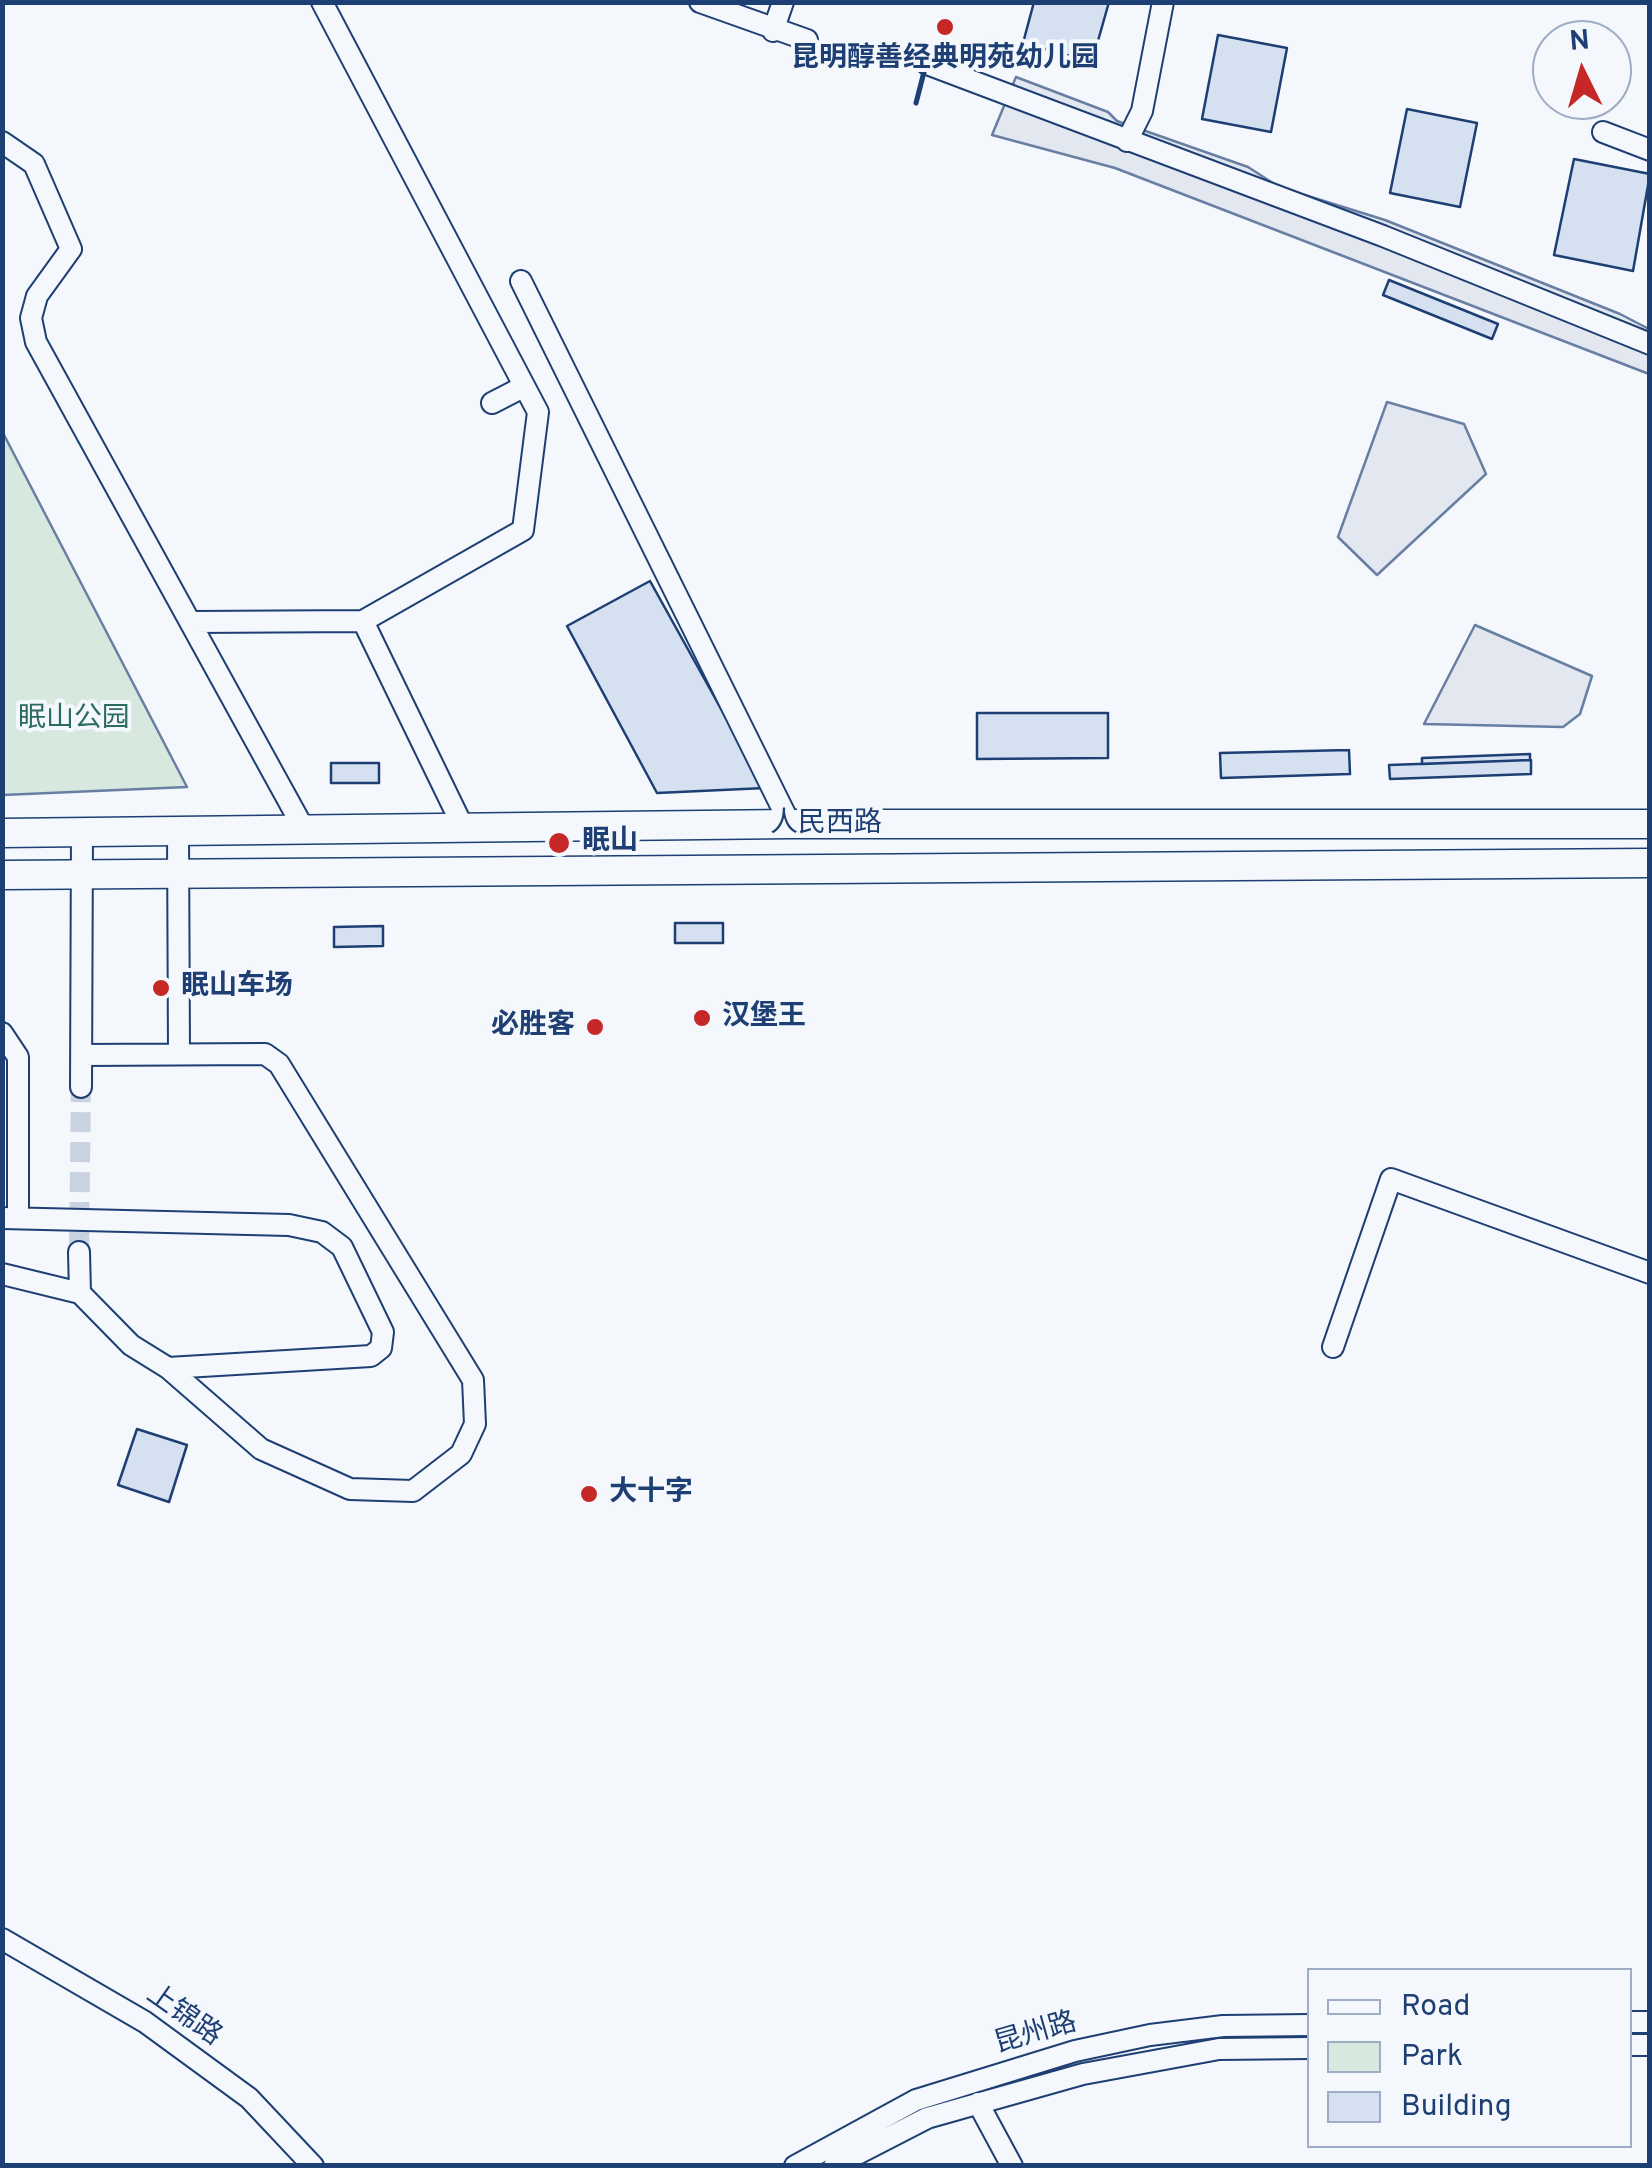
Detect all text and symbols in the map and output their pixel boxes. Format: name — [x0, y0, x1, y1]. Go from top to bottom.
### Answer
marker: 昆明醇善经典明苑幼儿园 — [934, 16, 956, 38]
north arrow — [1532, 20, 1632, 120]
text: N — [1568, 23, 1591, 61]
place label: 昆明醇善经典明苑幼儿园 — [791, 43, 1099, 77]
park label: 眠山公园 — [18, 703, 130, 737]
street label: 人民西路 — [770, 808, 882, 842]
place label: 眠山 — [582, 826, 638, 860]
marker: 眠山 — [546, 830, 572, 856]
place label: 眠山车场 — [181, 971, 293, 1005]
marker: 眠山车场 — [150, 977, 172, 999]
place label: 汉堡王 — [722, 1001, 806, 1035]
marker: 汉堡王 — [691, 1007, 713, 1029]
place label: 必胜客 — [491, 1010, 575, 1044]
marker: 必胜客 — [584, 1016, 606, 1038]
place label: 大十字 — [609, 1477, 693, 1511]
marker: 大十字 — [578, 1483, 600, 1505]
legend — [1307, 1968, 1632, 2148]
street label: 上锦路 — [139, 1979, 227, 2055]
text: Road — [1401, 1989, 1470, 2026]
street label: 昆州路 — [991, 2007, 1081, 2063]
text: Park — [1401, 2039, 1463, 2076]
text: Building — [1401, 2089, 1512, 2126]

